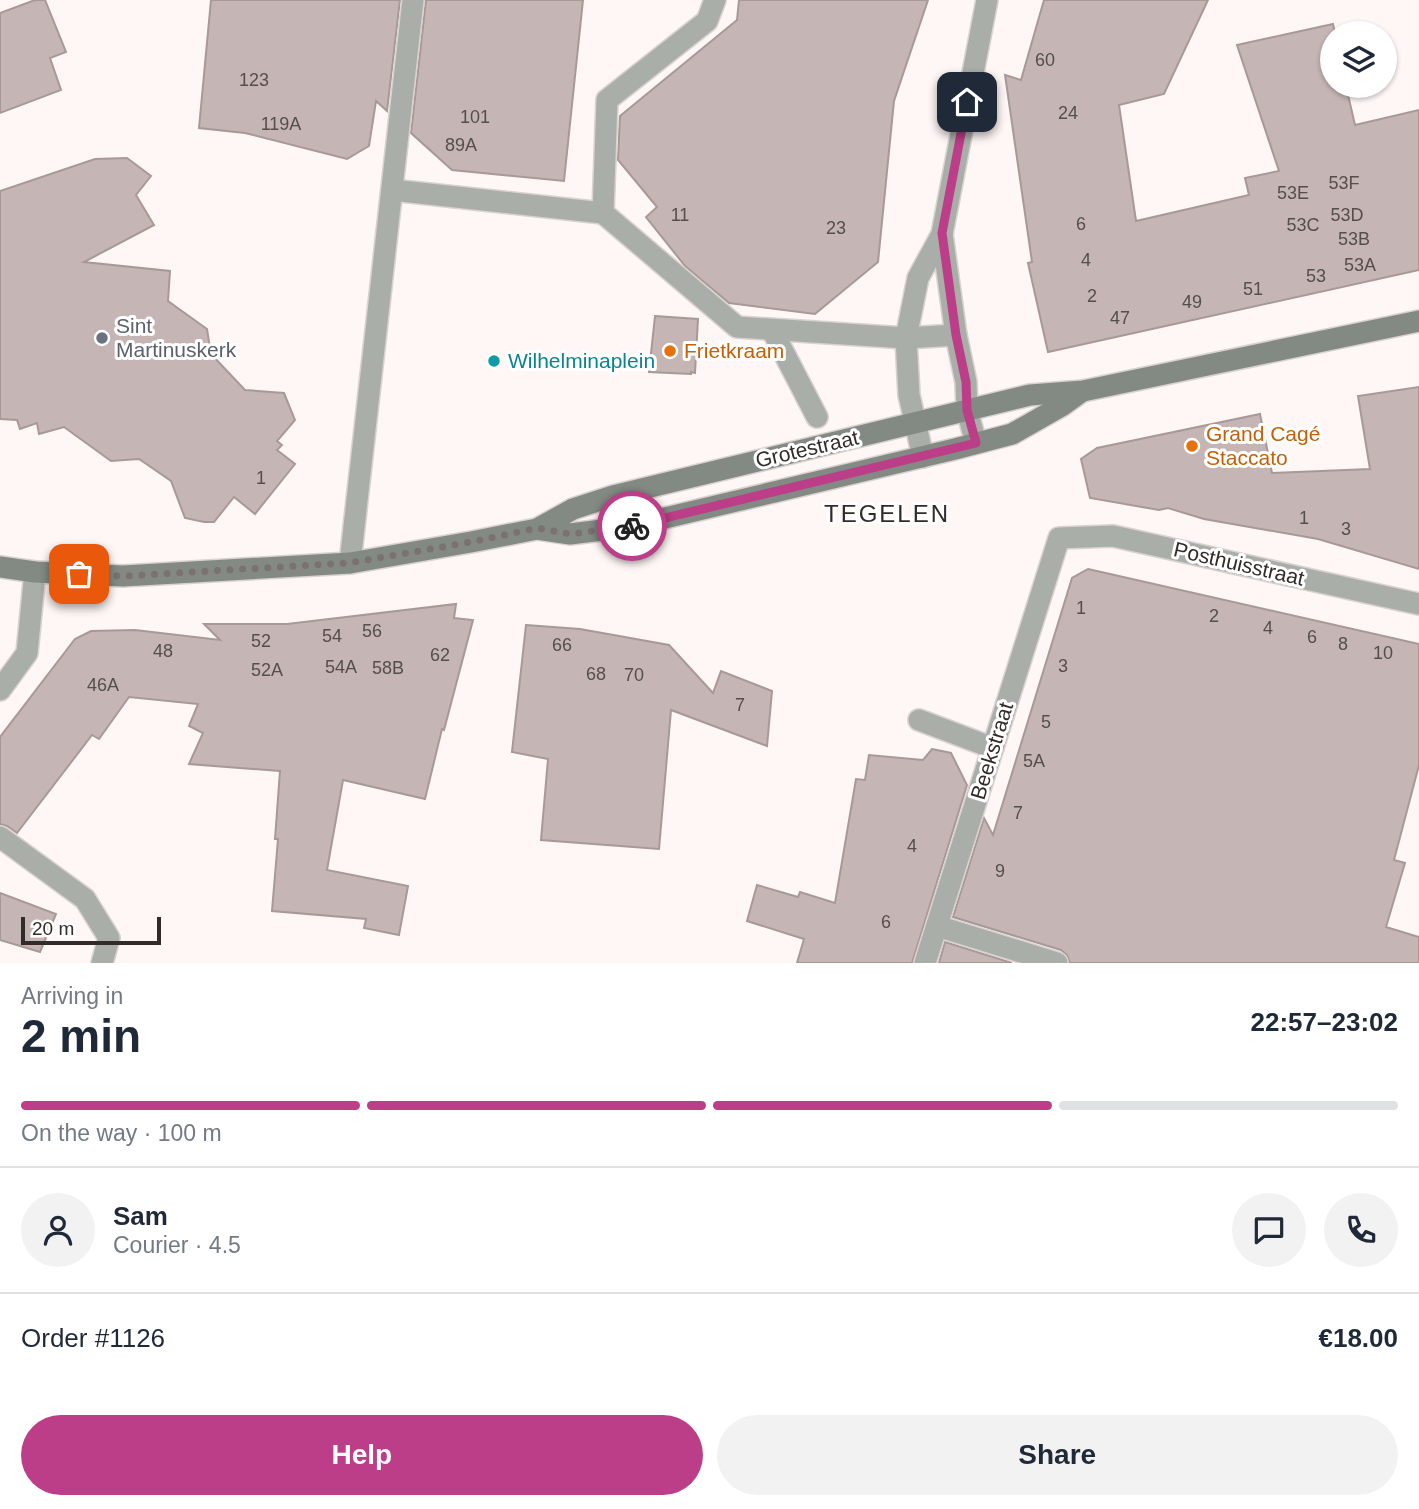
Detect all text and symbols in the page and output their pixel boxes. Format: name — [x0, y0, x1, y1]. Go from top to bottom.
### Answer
map controls — [1320, 21, 1397, 98]
button: layers — [1320, 21, 1397, 98]
house number: 60 — [1035, 50, 1055, 70]
house number: 123 — [239, 70, 269, 90]
pin — [937, 72, 997, 132]
icon: home — [948, 83, 986, 121]
house number: 24 — [1058, 103, 1078, 123]
house number: 101 — [460, 107, 490, 127]
house number: 119A — [261, 114, 301, 134]
house number: 89A — [445, 135, 477, 155]
house number: 53F — [1328, 173, 1360, 193]
house number: 53E — [1277, 183, 1309, 203]
house number: 11 — [671, 205, 689, 225]
house number: 53D — [1330, 205, 1364, 225]
house number: 6 — [1076, 214, 1086, 234]
house number: 53C — [1286, 215, 1320, 235]
house number: 23 — [826, 218, 846, 238]
house number: 53B — [1338, 229, 1370, 249]
house number: 4 — [1081, 250, 1091, 270]
house number: 53A — [1344, 255, 1376, 275]
house number: 53 — [1306, 266, 1326, 286]
house number: 51 — [1243, 279, 1263, 299]
house number: 2 — [1087, 286, 1097, 306]
house number: 49 — [1182, 292, 1202, 312]
house number: 47 — [1110, 308, 1130, 328]
place label: Sint Martinuskerk — [116, 314, 237, 361]
marker: Sint Martinuskerk — [94, 330, 110, 346]
place label: Frietkraam — [684, 339, 784, 362]
marker: Frietkraam — [662, 343, 678, 359]
place label: Wilhelminaplein — [508, 349, 655, 372]
marker: Wilhelminaplein — [486, 353, 502, 369]
place label: Grand Cagé Staccato — [1206, 422, 1320, 469]
street label: Grotestraat — [753, 425, 861, 472]
marker: Grand Cagé Staccato — [1184, 438, 1200, 454]
house number: 1 — [256, 468, 266, 488]
courier — [597, 491, 667, 561]
district label: TEGELEN — [824, 500, 950, 527]
icon: bike — [613, 507, 651, 545]
house number: 1 — [1299, 508, 1309, 528]
house number: 3 — [1341, 519, 1351, 539]
street label: Posthuisstraat — [1172, 537, 1307, 590]
pin — [49, 544, 109, 604]
icon: bag — [60, 555, 98, 593]
house number: 1 — [1076, 598, 1086, 618]
house number: 2 — [1209, 606, 1219, 626]
house number: 4 — [1263, 618, 1273, 638]
house number: 56 — [362, 621, 382, 641]
house number: 54 — [322, 626, 342, 646]
house number: 6 — [1307, 627, 1317, 647]
house number: 52 — [251, 631, 271, 651]
house number: 8 — [1338, 634, 1348, 654]
house number: 66 — [552, 635, 572, 655]
house number: 48 — [153, 641, 173, 661]
house number: 10 — [1373, 643, 1393, 663]
house number: 62 — [430, 645, 450, 665]
house number: 3 — [1058, 656, 1068, 676]
house number: 54A — [325, 657, 357, 677]
house number: 58B — [372, 658, 404, 678]
house number: 52A — [251, 660, 283, 680]
house number: 68 — [586, 664, 606, 684]
house number: 70 — [624, 665, 644, 685]
house number: 46A — [87, 675, 119, 695]
house number: 7 — [735, 695, 745, 715]
street label: Beekstraat — [966, 699, 1017, 802]
house number: 5 — [1041, 712, 1051, 732]
house number: 5A — [1023, 751, 1045, 771]
house number: 7 — [1013, 803, 1023, 823]
house number: 4 — [907, 836, 917, 856]
house number: 9 — [995, 861, 1005, 881]
house number: 6 — [881, 912, 891, 932]
scale bar — [21, 914, 161, 946]
text: 20 m — [32, 918, 74, 939]
text: Arriving in — [21, 983, 123, 1009]
text: 22:57–23:02 — [1251, 1007, 1398, 1037]
text: 2 min — [21, 1010, 141, 1062]
text: On the way · 100 m — [21, 1120, 222, 1146]
button: person — [21, 1193, 95, 1267]
button: chat — [1232, 1193, 1306, 1267]
button: phone — [1324, 1193, 1398, 1267]
text: Sam — [113, 1201, 168, 1231]
text: Courier · 4.5 — [113, 1232, 241, 1258]
text: Order #1126 — [21, 1323, 165, 1353]
text: €18.00 — [1318, 1323, 1398, 1353]
button: Help — [21, 1415, 703, 1495]
button: Share — [717, 1415, 1398, 1495]

